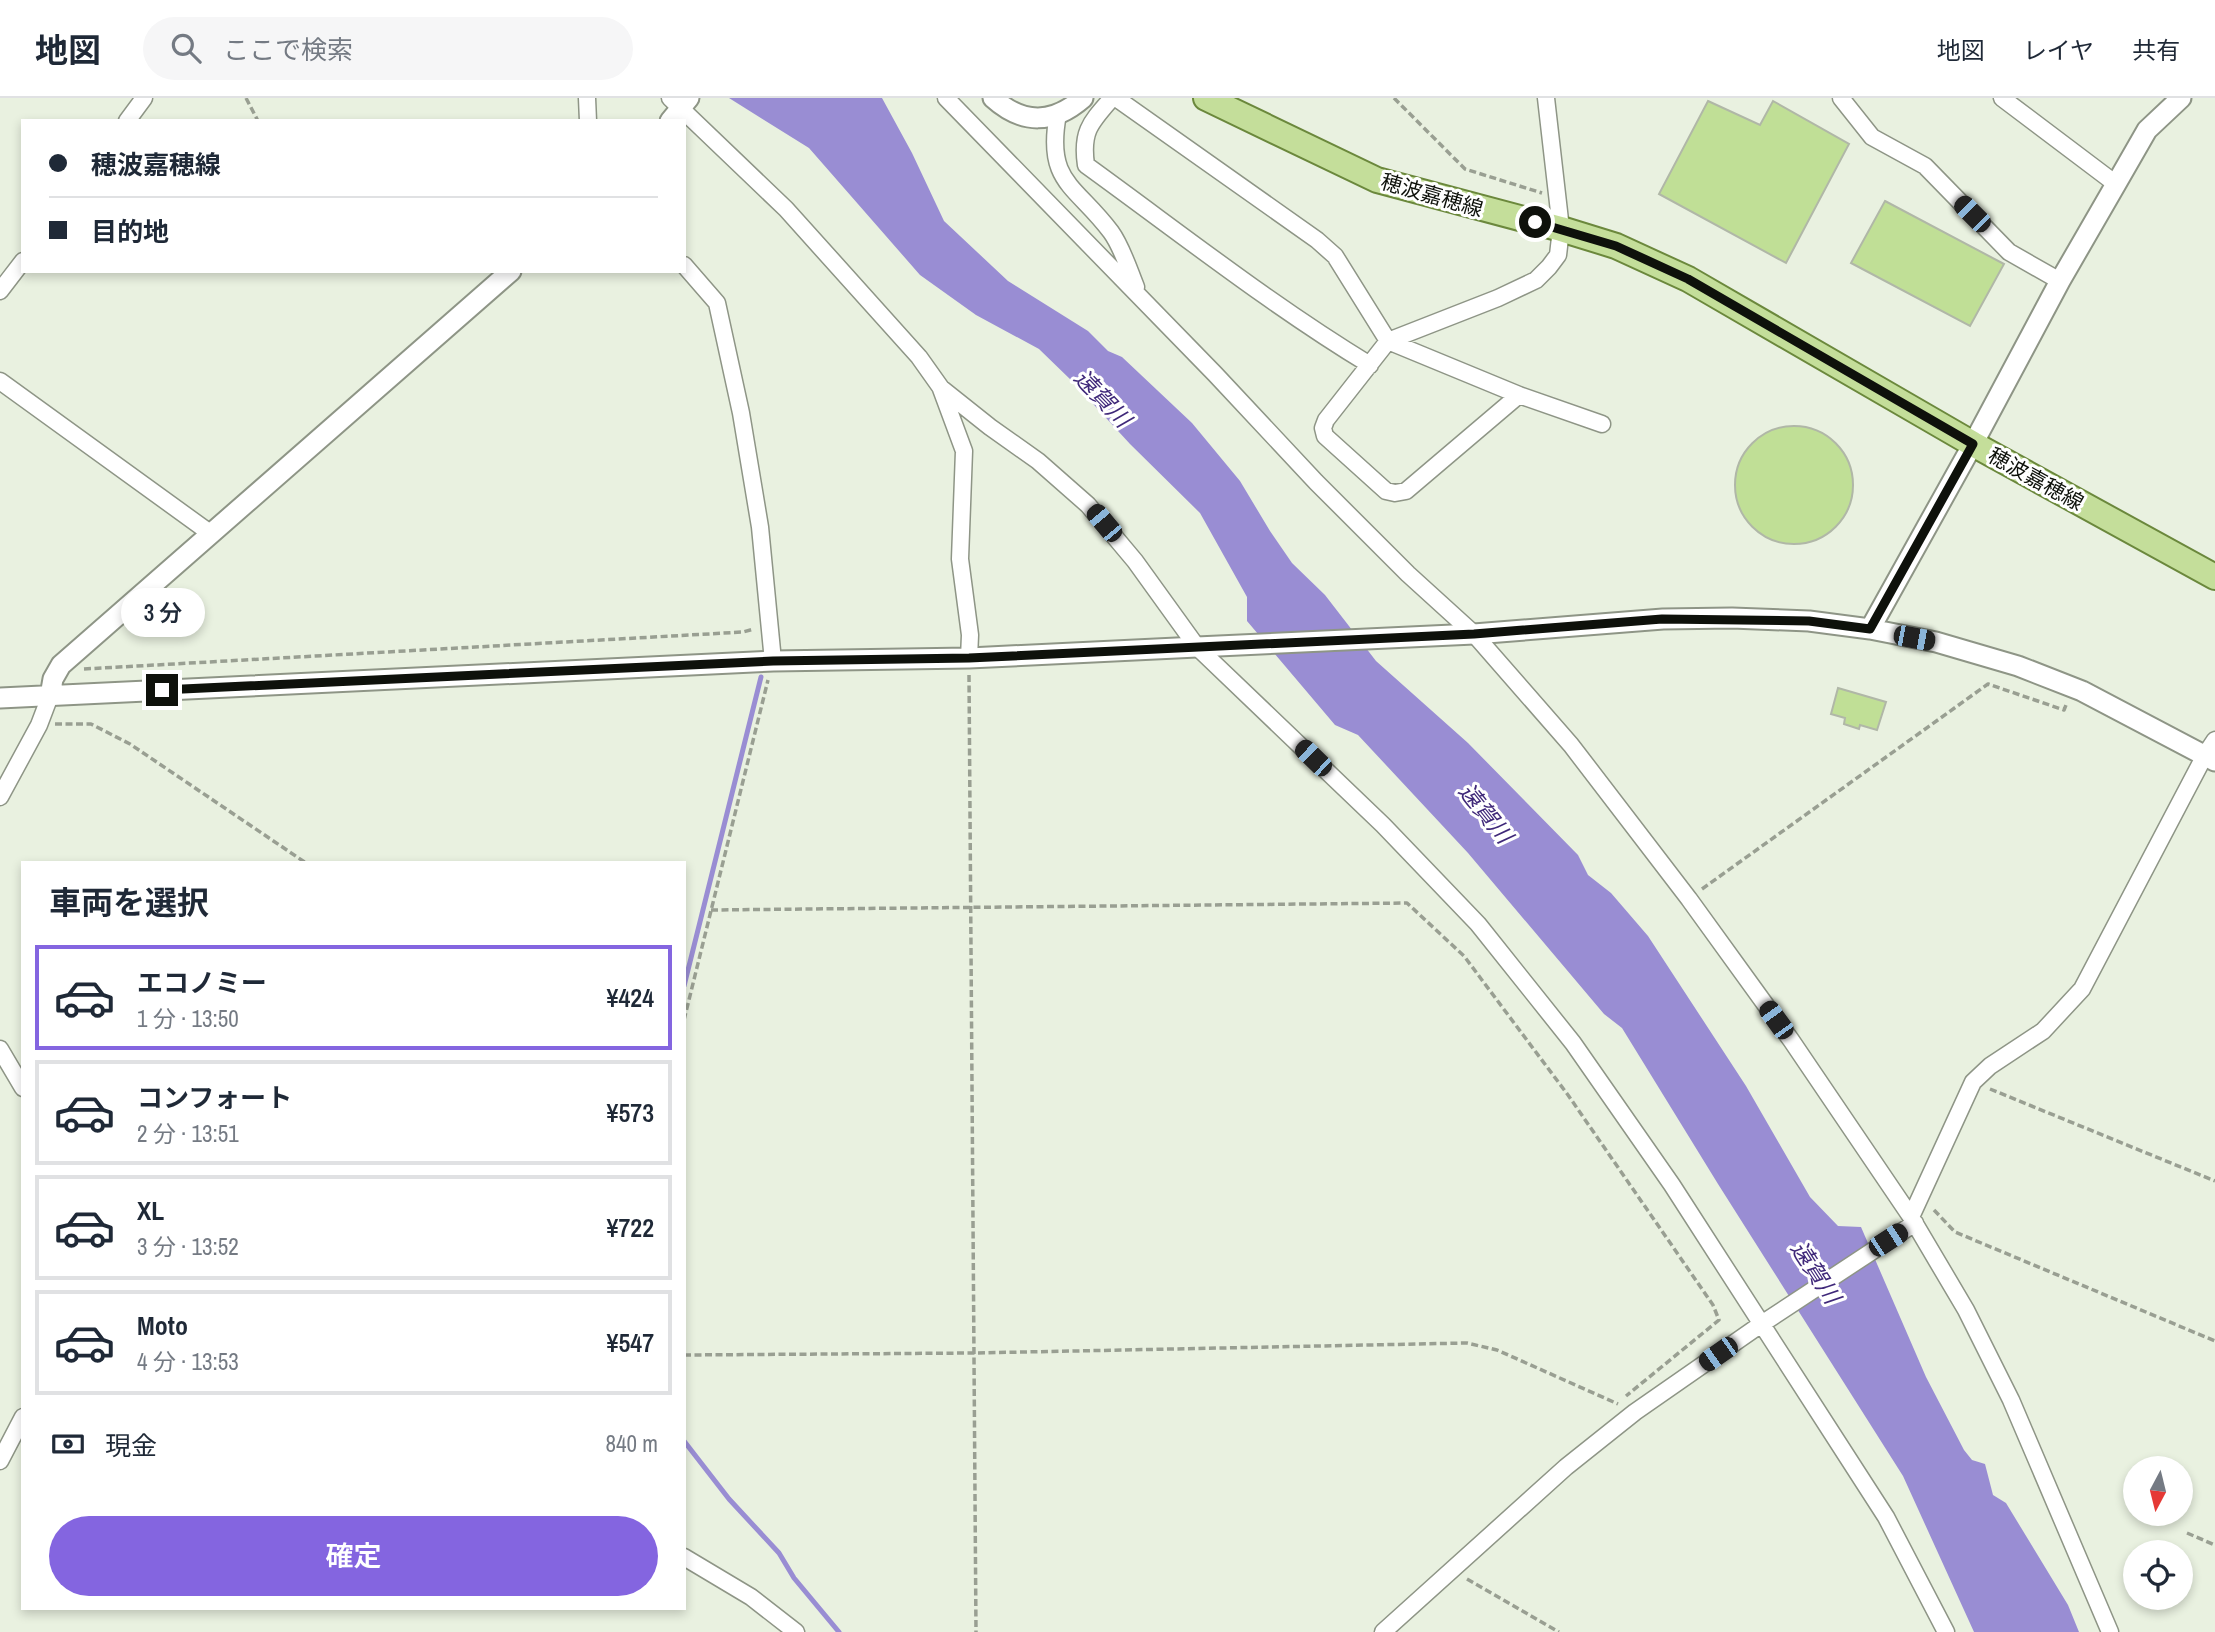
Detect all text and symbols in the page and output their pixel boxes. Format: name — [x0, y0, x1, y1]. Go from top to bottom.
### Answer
search box — [143, 17, 633, 80]
text: 地図 — [35, 28, 101, 72]
icon: search — [167, 29, 205, 67]
text: ここで検索 — [223, 32, 353, 67]
text: 地図 — [1937, 34, 1985, 66]
text: レイヤ — [2023, 34, 2094, 66]
text: 共有 — [2132, 34, 2180, 66]
text: 穂波嘉穂線 — [91, 147, 221, 182]
street label: 穂波嘉穂線 — [1378, 167, 1486, 223]
car — [1950, 192, 1995, 236]
route start — [1519, 206, 1551, 238]
text: 目的地 — [91, 214, 169, 249]
water label: 遠賀川 — [1068, 362, 1140, 436]
street label: 穂波嘉穂線 — [1983, 441, 2089, 517]
car — [1083, 500, 1126, 546]
callout: 3 分 — [120, 588, 204, 638]
text: 3 分 — [144, 597, 182, 628]
car — [1892, 624, 1937, 652]
route end — [146, 674, 178, 706]
car — [1291, 736, 1336, 780]
water label: 遠賀川 — [1452, 776, 1522, 852]
text: 車両を選択 — [49, 881, 209, 924]
text: エコノミー — [137, 965, 267, 1000]
icon: car — [53, 966, 116, 1029]
text: ¥424 — [607, 980, 654, 1015]
car — [1756, 997, 1797, 1043]
text: 1 分 · 13:50 — [137, 1003, 239, 1034]
text: コンフォート — [137, 1080, 292, 1115]
icon: car — [53, 1081, 116, 1144]
text: ¥573 — [607, 1095, 654, 1130]
text: 2 分 · 13:51 — [137, 1118, 239, 1149]
text: XL — [137, 1193, 164, 1228]
icon: car — [53, 1196, 116, 1259]
text: ¥722 — [607, 1210, 654, 1245]
car — [1865, 1220, 1912, 1260]
text: 3 分 · 13:52 — [137, 1231, 239, 1262]
water label: 遠賀川 — [1784, 1235, 1849, 1312]
text: Moto — [137, 1308, 188, 1343]
icon: car — [53, 1311, 116, 1374]
text: ¥547 — [607, 1325, 654, 1360]
car — [1695, 1333, 1742, 1375]
text: 4 分 · 13:53 — [137, 1346, 239, 1377]
icon: cash — [49, 1425, 87, 1463]
text: 現金 — [105, 1428, 157, 1463]
text: 840 m — [606, 1428, 658, 1459]
north arrow — [2123, 1456, 2193, 1526]
map controls — [2123, 1456, 2193, 1610]
button: 確定 — [49, 1516, 658, 1596]
button: locate — [2123, 1540, 2193, 1610]

